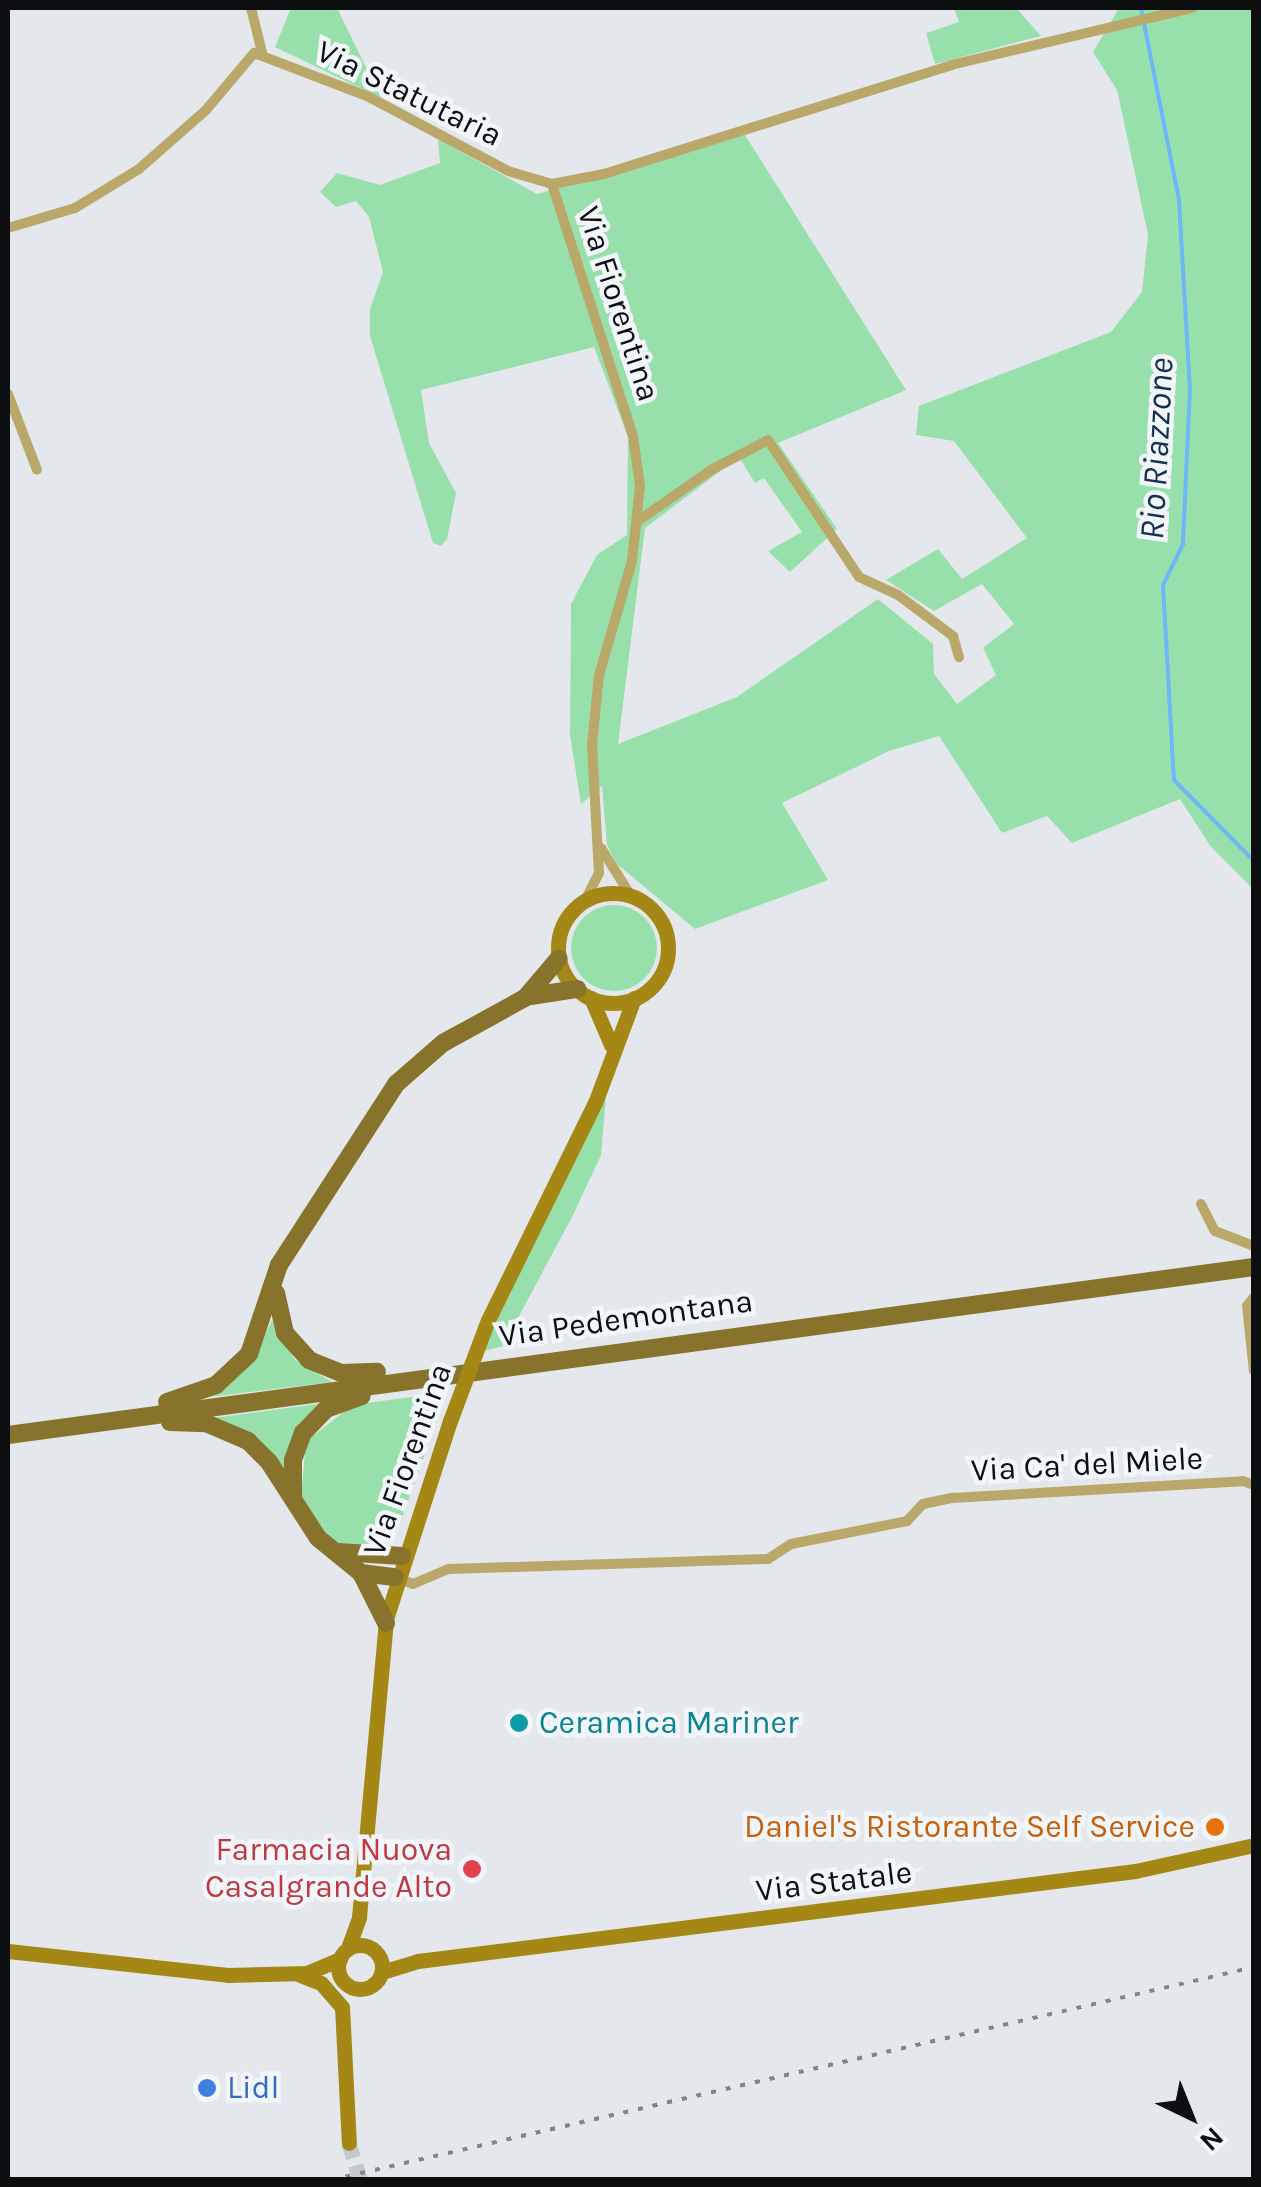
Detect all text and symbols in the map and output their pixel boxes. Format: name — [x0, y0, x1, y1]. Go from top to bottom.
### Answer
street label: Via Statutaria — [310, 33, 508, 155]
street label: Via Fiorentina — [568, 202, 668, 406]
water label: Rio Riazzone — [1131, 357, 1183, 541]
street label: Via Pedemontana — [497, 1282, 755, 1356]
street label: Via Fiorentina — [355, 1358, 461, 1562]
street label: Via Ca' del Miele — [970, 1440, 1204, 1490]
place label: Ceramica Mariner — [539, 1704, 799, 1742]
marker: Ceramica Mariner — [508, 1712, 530, 1734]
place label: Daniel's Ristorante Self Service — [744, 1808, 1195, 1846]
marker: Daniel's Ristorante Self Service — [1204, 1816, 1226, 1838]
place label: Farmacia Nuova Casalgrande Alto — [205, 1832, 452, 1907]
street label: Via Statale — [754, 1853, 914, 1911]
marker: Farmacia Nuova Casalgrande Alto — [461, 1858, 483, 1880]
north arrow — [1141, 2067, 1241, 2167]
place label: Lidl — [227, 2069, 279, 2107]
marker: Lidl — [196, 2077, 218, 2099]
text: N — [1193, 2120, 1230, 2158]

